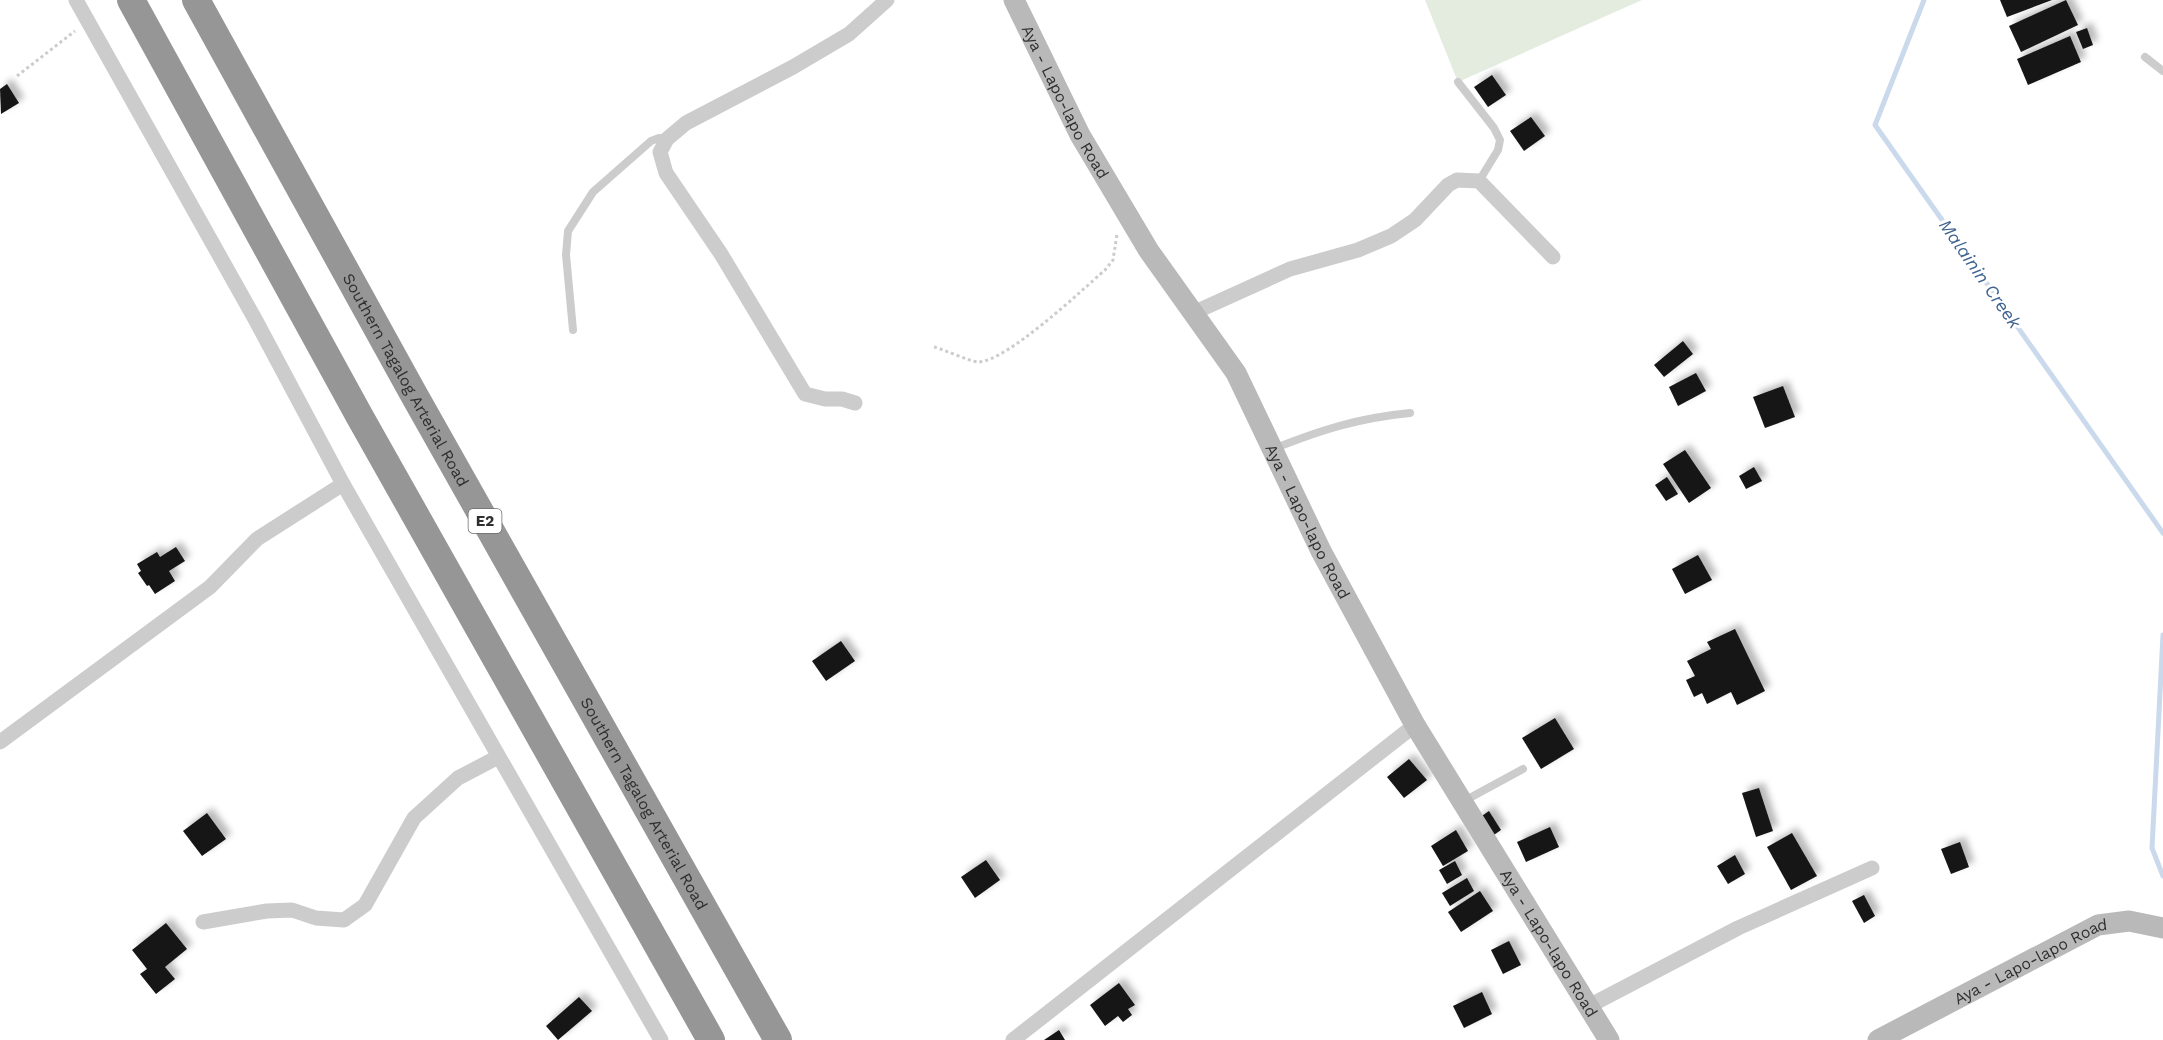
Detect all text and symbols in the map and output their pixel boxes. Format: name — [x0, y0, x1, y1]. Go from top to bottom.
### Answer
street label: Aya - Lapo-lapo Road — [1018, 22, 1113, 182]
water label: Malainin Creek — [1935, 215, 2027, 333]
street label: Southern Tagalog Arterial Road — [339, 270, 473, 490]
street label: Aya - Lapo-lapo Road — [1261, 441, 1354, 602]
road number: E2 — [468, 509, 502, 533]
street label: Southern Tagalog Arterial Road — [577, 694, 712, 913]
street label: Aya - Lapo-lapo Road — [1496, 866, 1602, 1021]
street label: Aya - Lapo-lapo Road — [1951, 915, 2108, 1009]

